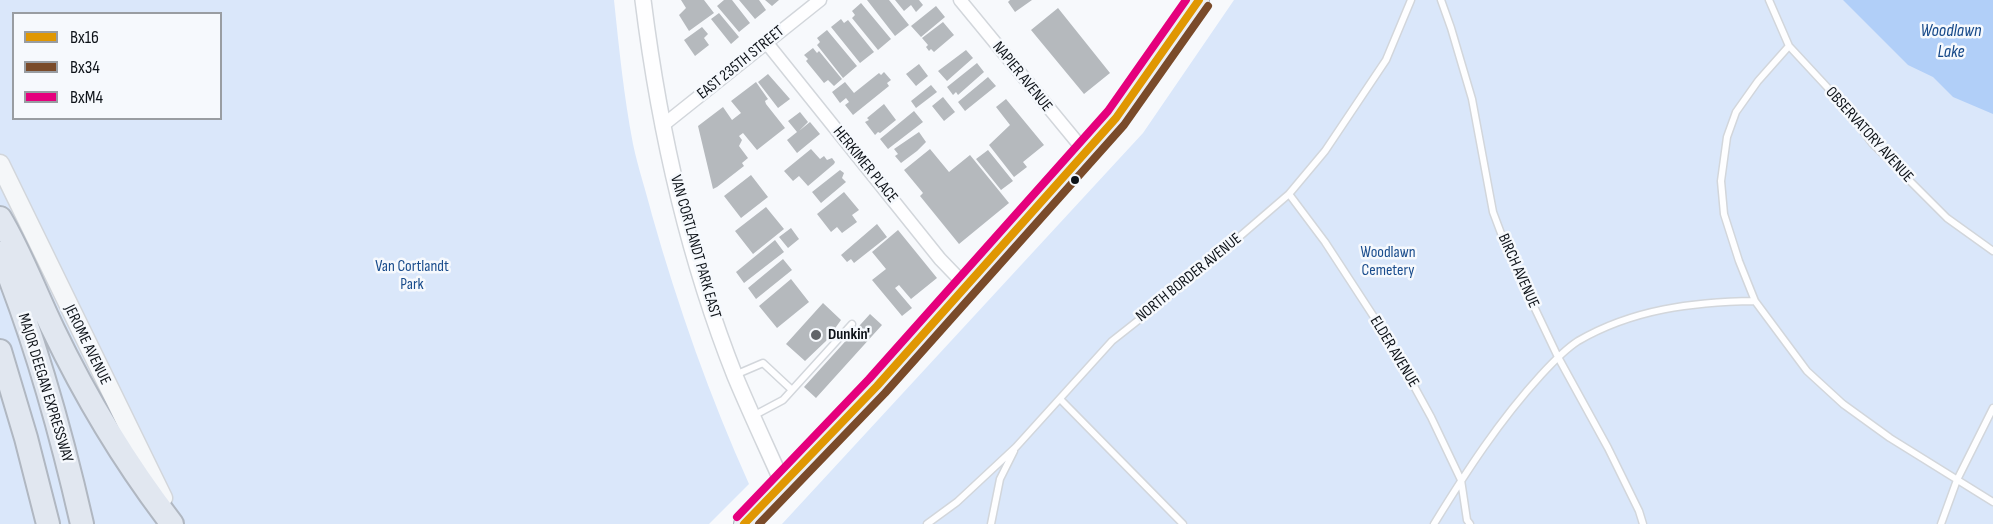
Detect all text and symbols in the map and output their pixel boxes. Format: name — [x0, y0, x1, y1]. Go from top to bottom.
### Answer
legend — [12, 12, 222, 120]
water label: Woodlawn Lake — [1920, 20, 1982, 63]
street label: EAST 235TH STREET — [694, 22, 788, 104]
text: Bx16 — [70, 27, 99, 48]
street label: NAPIER AVENUE — [988, 38, 1056, 116]
text: Bx34 — [70, 57, 100, 78]
street label: OBSERVATORY AVENUE — [1821, 83, 1917, 187]
text: BxM4 — [70, 87, 103, 108]
street label: HERKIMER PLACE — [828, 123, 902, 207]
street label: VAN CORTLANDT PARK EAST — [665, 173, 725, 321]
unlabelled marker — [1069, 174, 1081, 186]
street label: NORTH BORDER AVENUE — [1132, 230, 1246, 326]
street label: BIRCH AVENUE — [1493, 231, 1543, 311]
park label: Woodlawn Cemetery — [1361, 243, 1415, 281]
park label: Van Cortlandt Park — [375, 257, 449, 295]
street label: JEROME AVENUE — [59, 302, 115, 388]
street label: MAJOR DEEGAN EXPRESSWAY — [13, 311, 77, 465]
street label: ELDER AVENUE — [1365, 313, 1423, 391]
place label: Dunkin' — [828, 325, 870, 345]
marker: Dunkin' — [809, 328, 823, 342]

